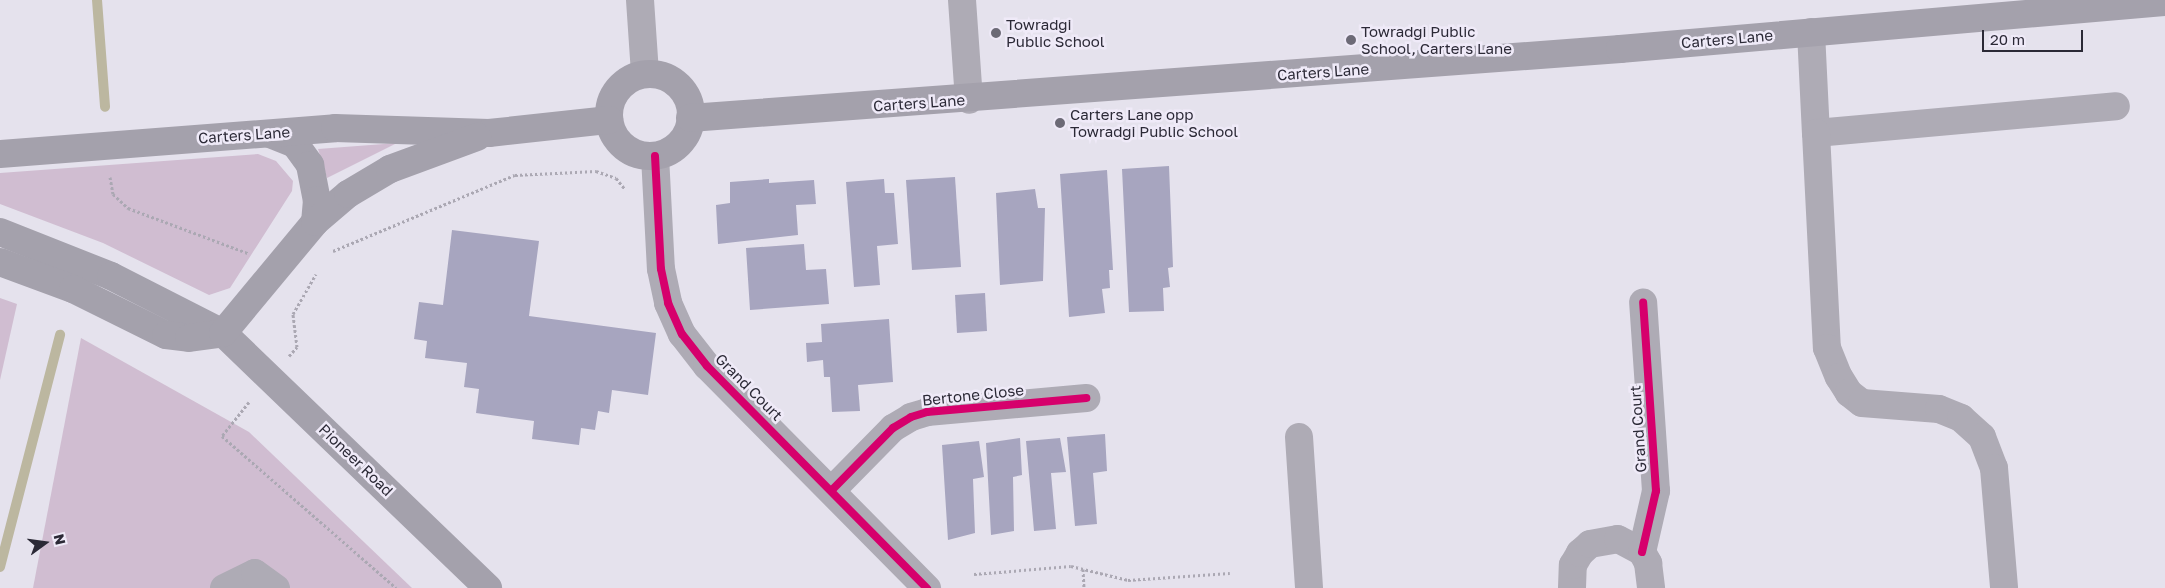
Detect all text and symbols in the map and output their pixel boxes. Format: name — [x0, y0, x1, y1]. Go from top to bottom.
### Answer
place label: Towradgi Public School — [1006, 15, 1105, 50]
scale bar — [1985, 20, 2086, 52]
place label: Towradgi Public School, Carters Lane — [1361, 22, 1512, 57]
street label: Carters Lane — [1680, 26, 1774, 52]
marker: Towradgi Public School — [990, 27, 1002, 39]
text: 20 m — [1990, 30, 2025, 48]
marker: Towradgi Public School, Carters Lane — [1345, 34, 1357, 46]
street label: Carters Lane — [1276, 60, 1370, 84]
street label: Carters Lane — [872, 91, 966, 115]
place label: Carters Lane opp Towradgi Public School — [1070, 105, 1238, 140]
marker: Carters Lane opp Towradgi Public School — [1054, 117, 1066, 129]
street label: Carters Lane — [197, 123, 291, 147]
street label: Grand Court — [712, 350, 786, 424]
street label: Bertone Close — [921, 381, 1025, 409]
street label: Grand Court — [1626, 385, 1650, 473]
street label: Pioneer Road — [315, 420, 397, 500]
north arrow — [20, 518, 70, 568]
text: N — [51, 532, 70, 546]

